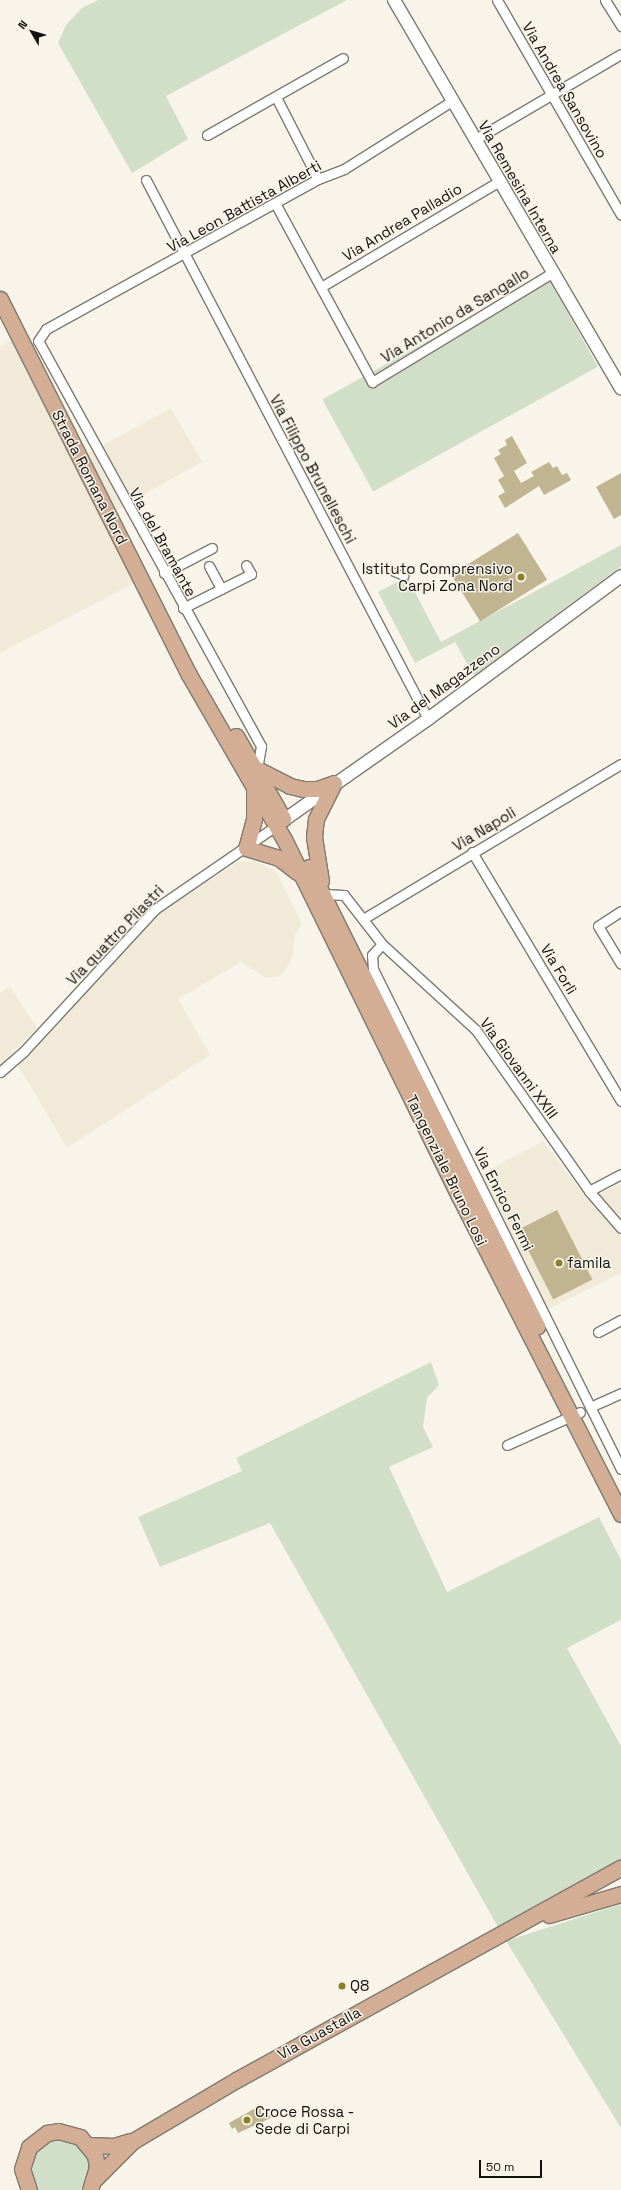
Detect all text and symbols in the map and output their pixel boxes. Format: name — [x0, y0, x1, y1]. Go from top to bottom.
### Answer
north arrow — [12, 12, 52, 52]
text: N — [15, 17, 30, 32]
street label: Via Andrea Sansovino — [519, 19, 611, 161]
street label: Via Remesina Interna — [475, 117, 565, 257]
street label: Via Leon Battista Alberti — [164, 156, 324, 256]
street label: Via Andrea Palladio — [339, 179, 465, 265]
street label: Via Antonio da Sangallo — [378, 264, 532, 366]
street label: Via Filippo Brunelleschi — [266, 392, 360, 546]
street label: Strada Romana Nord — [48, 407, 132, 547]
street label: Via del Bramante — [126, 485, 200, 599]
place label: Istituto Comprensivo Carpi Zona Nord — [362, 559, 513, 594]
marker: Istituto Comprensivo Carpi Zona Nord — [516, 572, 526, 582]
street label: Via del Magazzeno — [385, 639, 503, 733]
street label: Via Napoli — [449, 803, 519, 855]
street label: Via quattro Pilastri — [63, 881, 167, 989]
street label: Via Forlì — [537, 940, 581, 998]
street label: Via Giovanni XXIII — [476, 1014, 562, 1122]
street label: Tangenziale Bruno Losi — [403, 1092, 491, 1248]
street label: Via Enrico Fermi — [470, 1144, 538, 1254]
place label: famila — [567, 1254, 611, 1272]
marker: famila — [554, 1258, 564, 1268]
place label: Q8 — [350, 1977, 369, 1995]
marker: Q8 — [337, 1981, 347, 1991]
street label: Via Guastalla — [274, 2003, 364, 2063]
place label: Croce Rossa - Sede di Carpi — [255, 2102, 355, 2137]
marker: Croce Rossa - Sede di Carpi — [242, 2115, 252, 2125]
scale bar — [481, 2152, 544, 2178]
text: 50 m — [486, 2159, 514, 2175]

